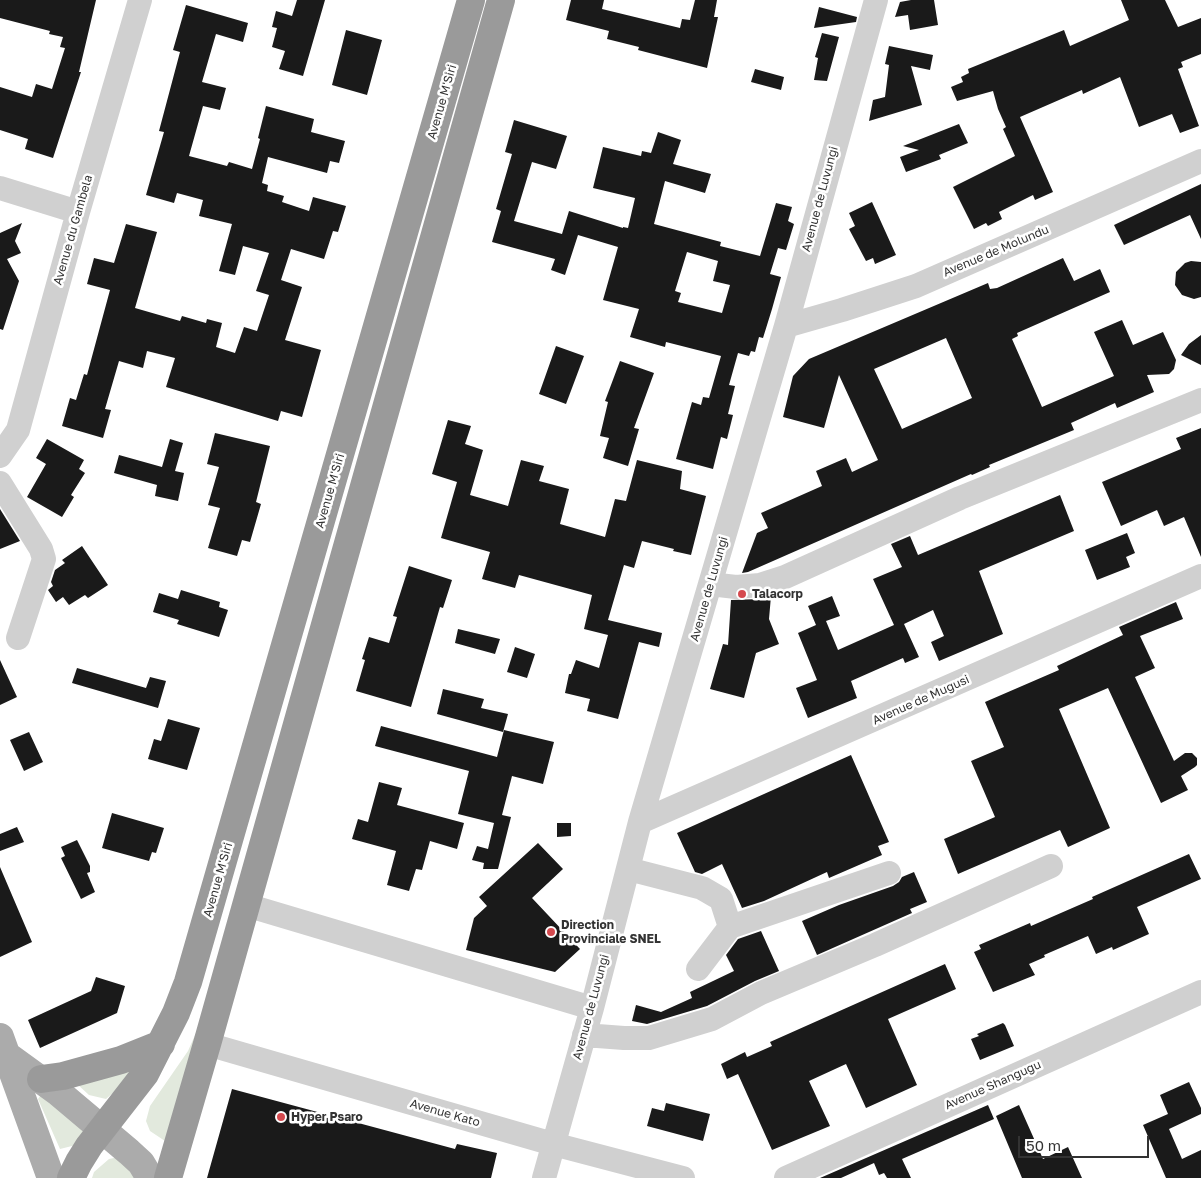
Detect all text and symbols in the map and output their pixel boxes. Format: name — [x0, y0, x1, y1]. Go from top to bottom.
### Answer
street label: Avenue M'Siri — [424, 63, 460, 141]
street label: Avenue de Luvungi — [799, 145, 841, 253]
street label: Avenue du Gambela — [50, 173, 96, 287]
street label: Avenue de Molundu — [941, 222, 1051, 280]
street label: Avenue M'Siri — [312, 452, 348, 530]
street label: Avenue de Luvungi — [687, 535, 731, 643]
place label: Talacorp — [752, 587, 803, 601]
marker: Talacorp — [736, 588, 748, 600]
street label: Avenue de Mugusi — [870, 672, 972, 728]
street label: Avenue M'Siri — [200, 841, 236, 919]
place label: Direction Provinciale SNEL — [561, 918, 661, 946]
marker: Direction Provinciale SNEL — [545, 926, 557, 938]
street label: Avenue de Luvungi — [570, 953, 612, 1061]
street label: Avenue Shangugu — [943, 1057, 1043, 1113]
street label: Avenue Kato — [408, 1096, 482, 1130]
place label: Hyper Psaro — [291, 1110, 363, 1124]
marker: Hyper Psaro — [275, 1111, 287, 1123]
scale bar — [1021, 1126, 1152, 1158]
text: 50 m — [1026, 1136, 1061, 1154]

